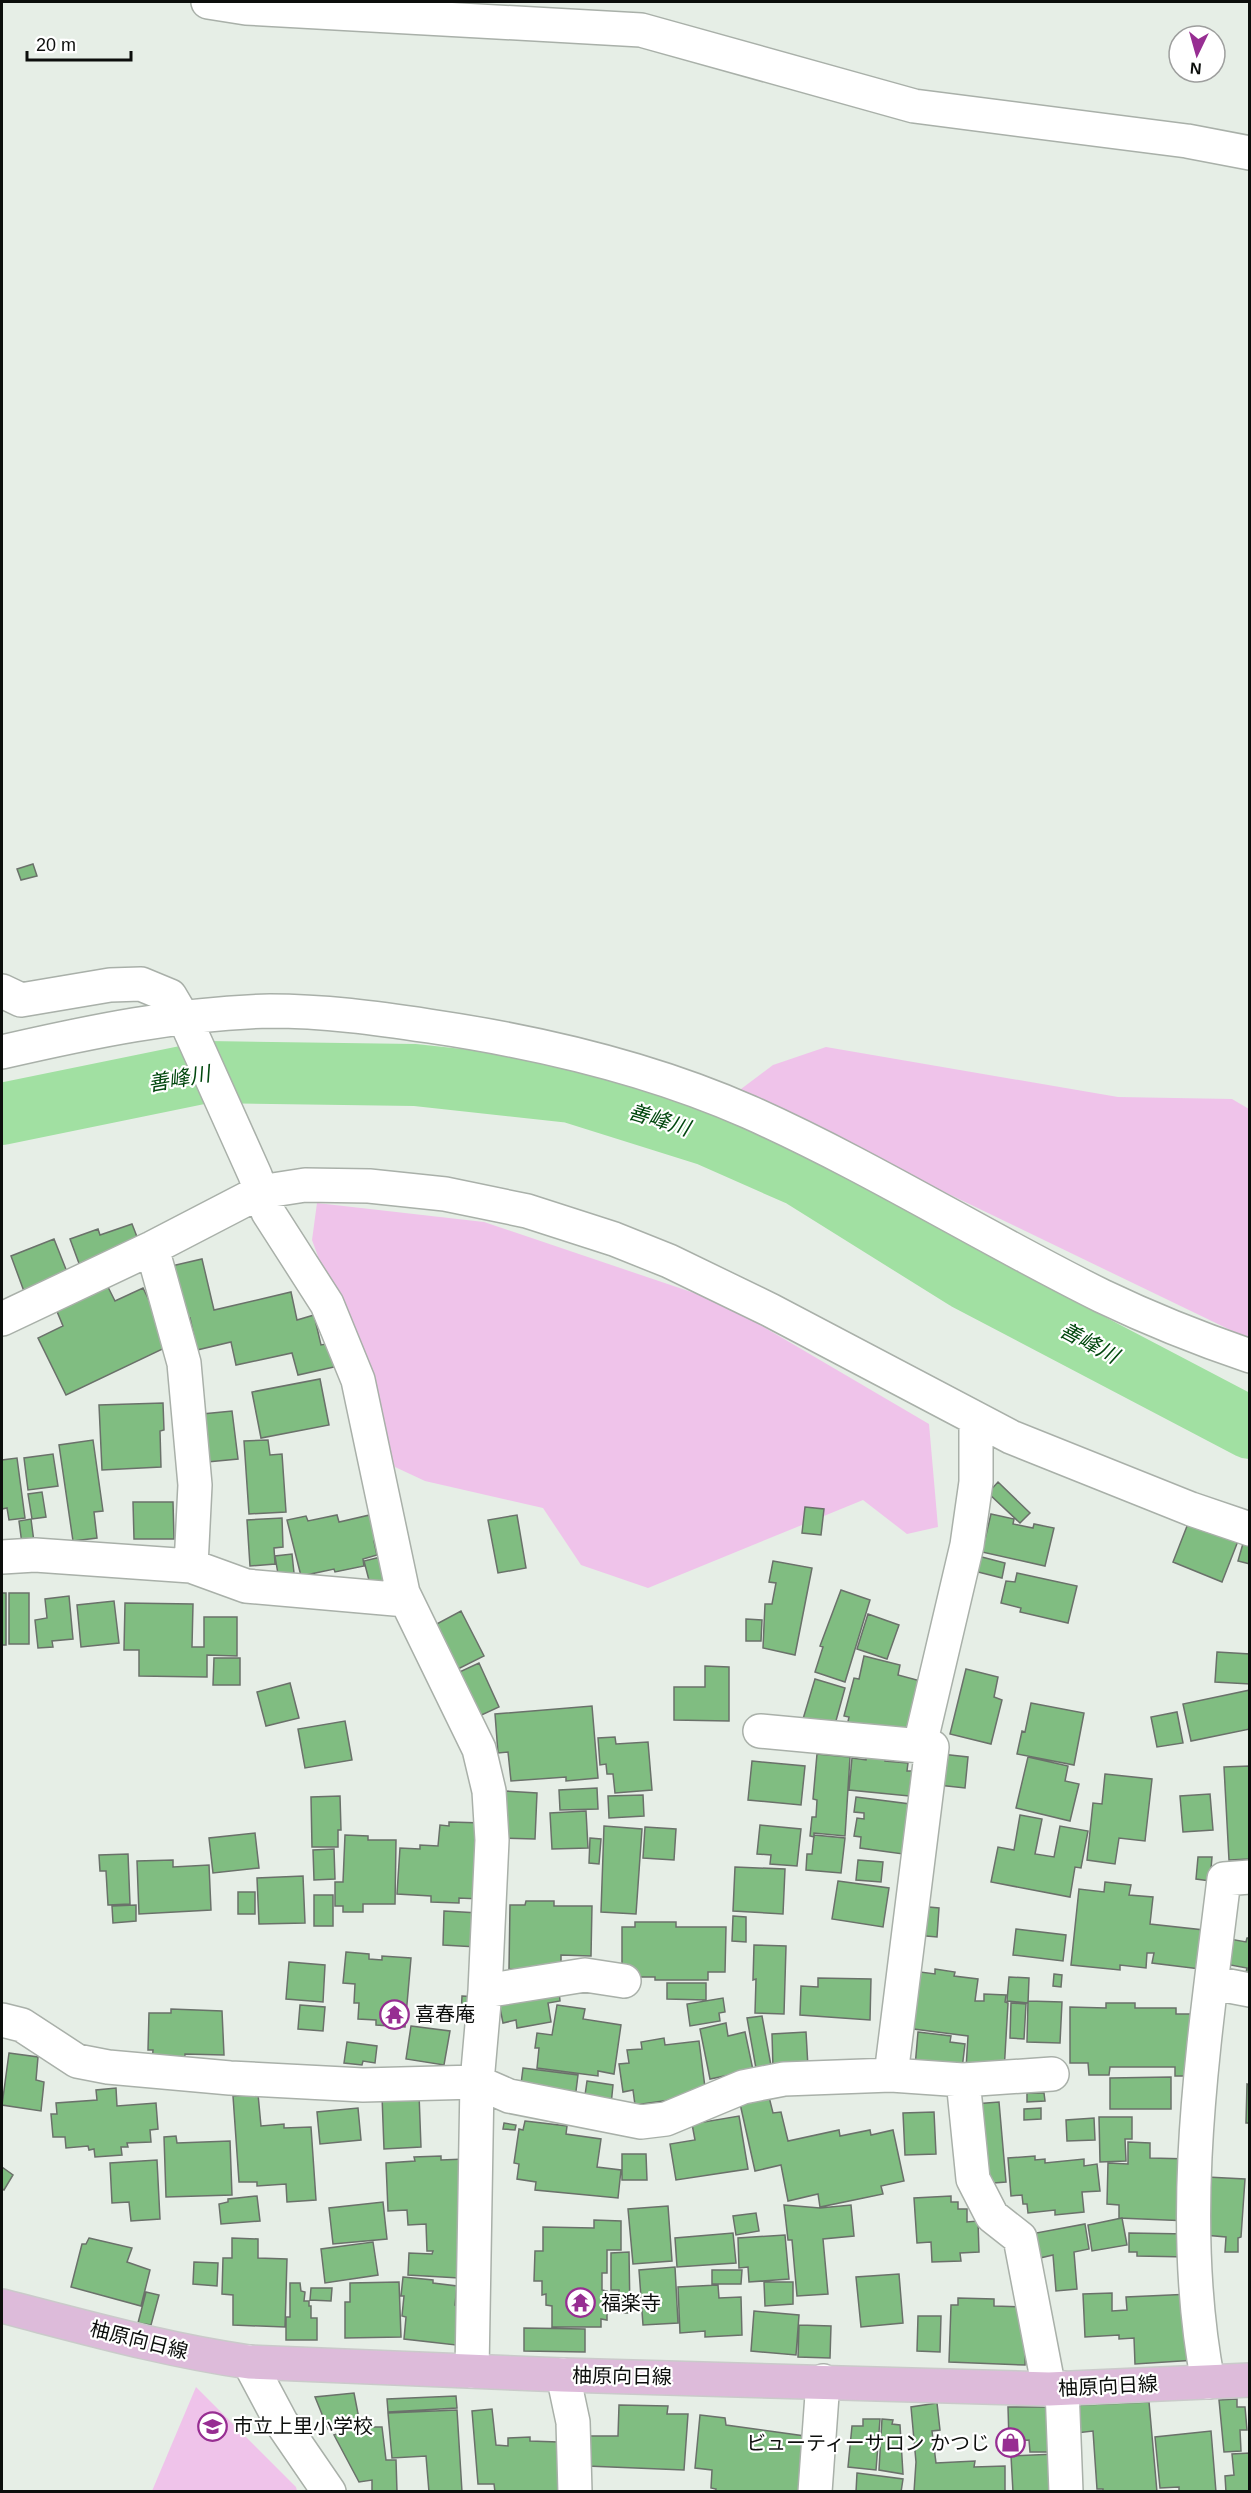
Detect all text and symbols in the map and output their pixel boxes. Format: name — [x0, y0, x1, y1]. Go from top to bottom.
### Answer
scale bar — [27, 24, 130, 62]
north arrow — [1167, 24, 1227, 84]
text: 20 m — [36, 35, 76, 55]
text: N — [1189, 59, 1202, 77]
water label: 善峰川 — [146, 1061, 214, 1095]
water label: 善峰川 — [626, 1099, 695, 1140]
water label: 善峰川 — [1056, 1318, 1124, 1368]
temple icon: 喜春庵 — [378, 1998, 410, 2030]
place label: 喜春庵 — [415, 2003, 475, 2025]
temple icon: 福楽寺 — [564, 2287, 596, 2319]
place label: 福楽寺 — [601, 2292, 661, 2314]
street label: 柚原向日線 — [88, 2317, 190, 2363]
street label: 柚原向日線 — [572, 2364, 672, 2388]
street label: 柚原向日線 — [1057, 2372, 1159, 2400]
school or university icon: 市立上里小学校 — [196, 2410, 228, 2442]
place label: 市立上里小学校 — [233, 2415, 373, 2437]
shop icon: ビューティーサロン かつじ — [995, 2427, 1027, 2459]
place label: ビューティーサロン かつじ — [746, 2432, 990, 2454]

